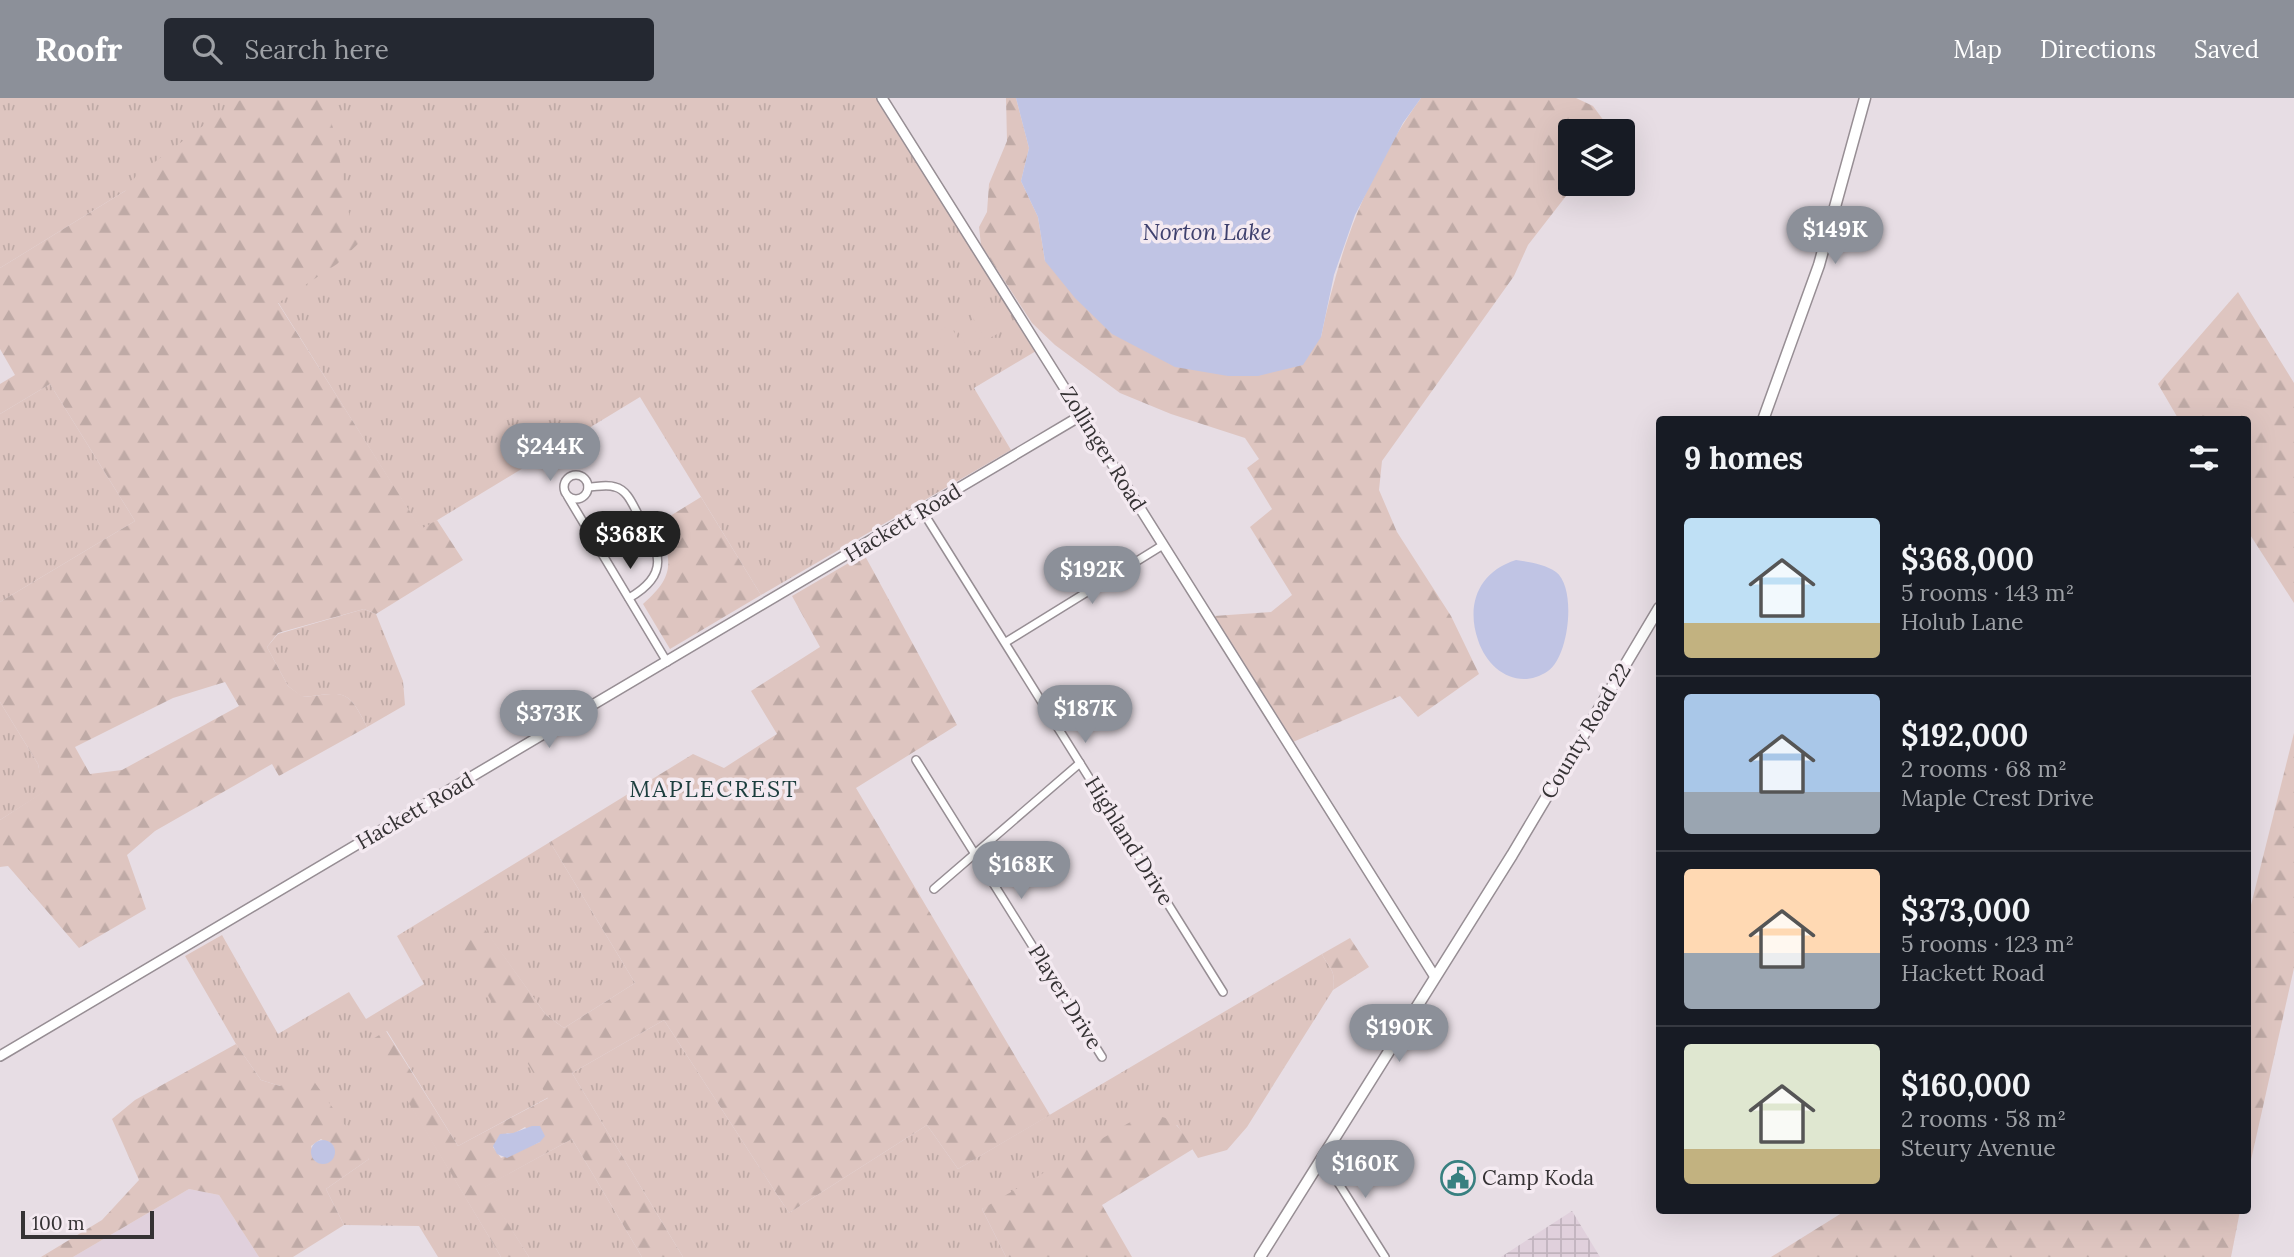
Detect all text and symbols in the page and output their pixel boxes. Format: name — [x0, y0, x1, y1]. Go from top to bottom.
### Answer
search box — [164, 18, 654, 81]
text: Roofr — [35, 28, 122, 70]
icon: search — [188, 30, 226, 68]
text: Search here — [244, 33, 389, 66]
text: Map — [1953, 34, 2002, 65]
text: Directions — [2040, 34, 2156, 65]
text: Saved — [2194, 34, 2259, 65]
map controls — [1558, 119, 1635, 196]
button: layers — [1558, 119, 1635, 196]
pin: $149K — [1786, 206, 1884, 266]
text: $149K — [1802, 214, 1868, 243]
water label: Norton Lake — [1143, 217, 1271, 246]
street label: Zollinger Road — [1055, 382, 1152, 516]
pin: $244K — [501, 424, 599, 483]
text: $244K — [516, 431, 584, 460]
text: 9 homes — [1684, 439, 1803, 477]
icon: filters — [2185, 439, 2223, 477]
street label: Hackett Road — [840, 477, 966, 568]
pin: $368K — [581, 512, 679, 571]
text: $368K — [595, 519, 665, 548]
text: $368,000 — [1901, 540, 2034, 578]
pin: $192K — [1043, 546, 1141, 606]
icon: home — [1740, 546, 1824, 630]
text: $192K — [1060, 554, 1124, 583]
text: 5 rooms · 143 m² — [1901, 578, 2074, 607]
text: Holub Lane — [1901, 607, 2023, 636]
street label: County Road 22 — [1534, 658, 1637, 804]
pin: $187K — [1036, 686, 1134, 745]
pin: $373K — [500, 690, 598, 750]
text: $187K — [1053, 693, 1117, 722]
text: $373K — [516, 698, 582, 727]
text: $192,000 — [1901, 716, 2028, 754]
icon: home — [1740, 722, 1824, 806]
text: 2 rooms · 68 m² — [1901, 754, 2067, 783]
street label: Hackett Road — [351, 766, 478, 855]
street label: Highland Drive — [1079, 771, 1180, 910]
district label: MAPLECREST — [629, 774, 799, 803]
text: Maple Crest Drive — [1901, 783, 2094, 812]
pin: $168K — [972, 842, 1070, 901]
text: $168K — [988, 849, 1054, 878]
text: $373,000 — [1901, 891, 2031, 929]
icon: home — [1740, 897, 1824, 981]
text: 5 rooms · 123 m² — [1901, 929, 2074, 958]
street label: Player Drive — [1023, 939, 1108, 1054]
text: Hackett Road — [1901, 958, 2045, 987]
pin: $190K — [1350, 1004, 1448, 1064]
text: $190K — [1365, 1012, 1433, 1041]
text: $160,000 — [1901, 1066, 2031, 1104]
icon: home — [1740, 1072, 1824, 1156]
text: 2 rooms · 58 m² — [1901, 1104, 2066, 1133]
text: Steury Avenue — [1901, 1133, 2056, 1162]
pin: $160K — [1316, 1140, 1414, 1200]
text: $160K — [1331, 1148, 1399, 1177]
public building icon: Camp Koda — [1439, 1159, 1477, 1197]
place label: Camp Koda — [1482, 1164, 1594, 1191]
scale bar — [21, 1208, 154, 1240]
text: 100 m — [32, 1211, 85, 1235]

